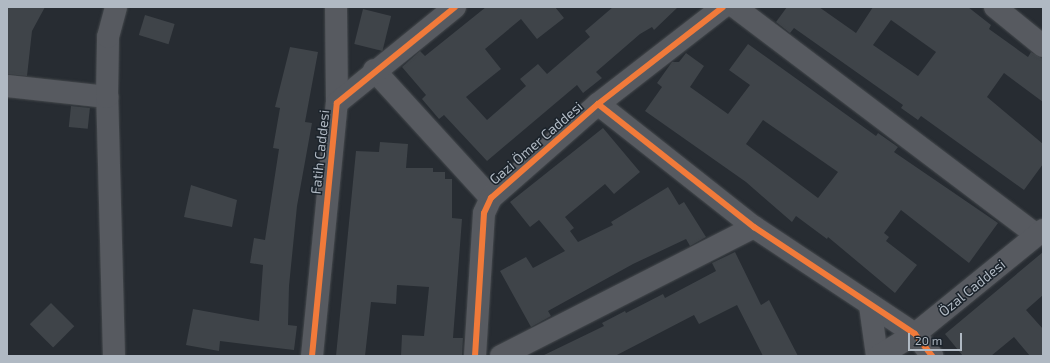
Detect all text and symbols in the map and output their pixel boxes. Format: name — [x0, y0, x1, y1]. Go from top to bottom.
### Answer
street label: Gazi Ömer Caddesi — [486, 98, 586, 188]
street label: Fatih Caddesi — [307, 109, 333, 195]
street label: Özal Caddesi — [935, 256, 1009, 320]
scale bar — [910, 325, 964, 351]
text: 20 m — [915, 333, 942, 347]

